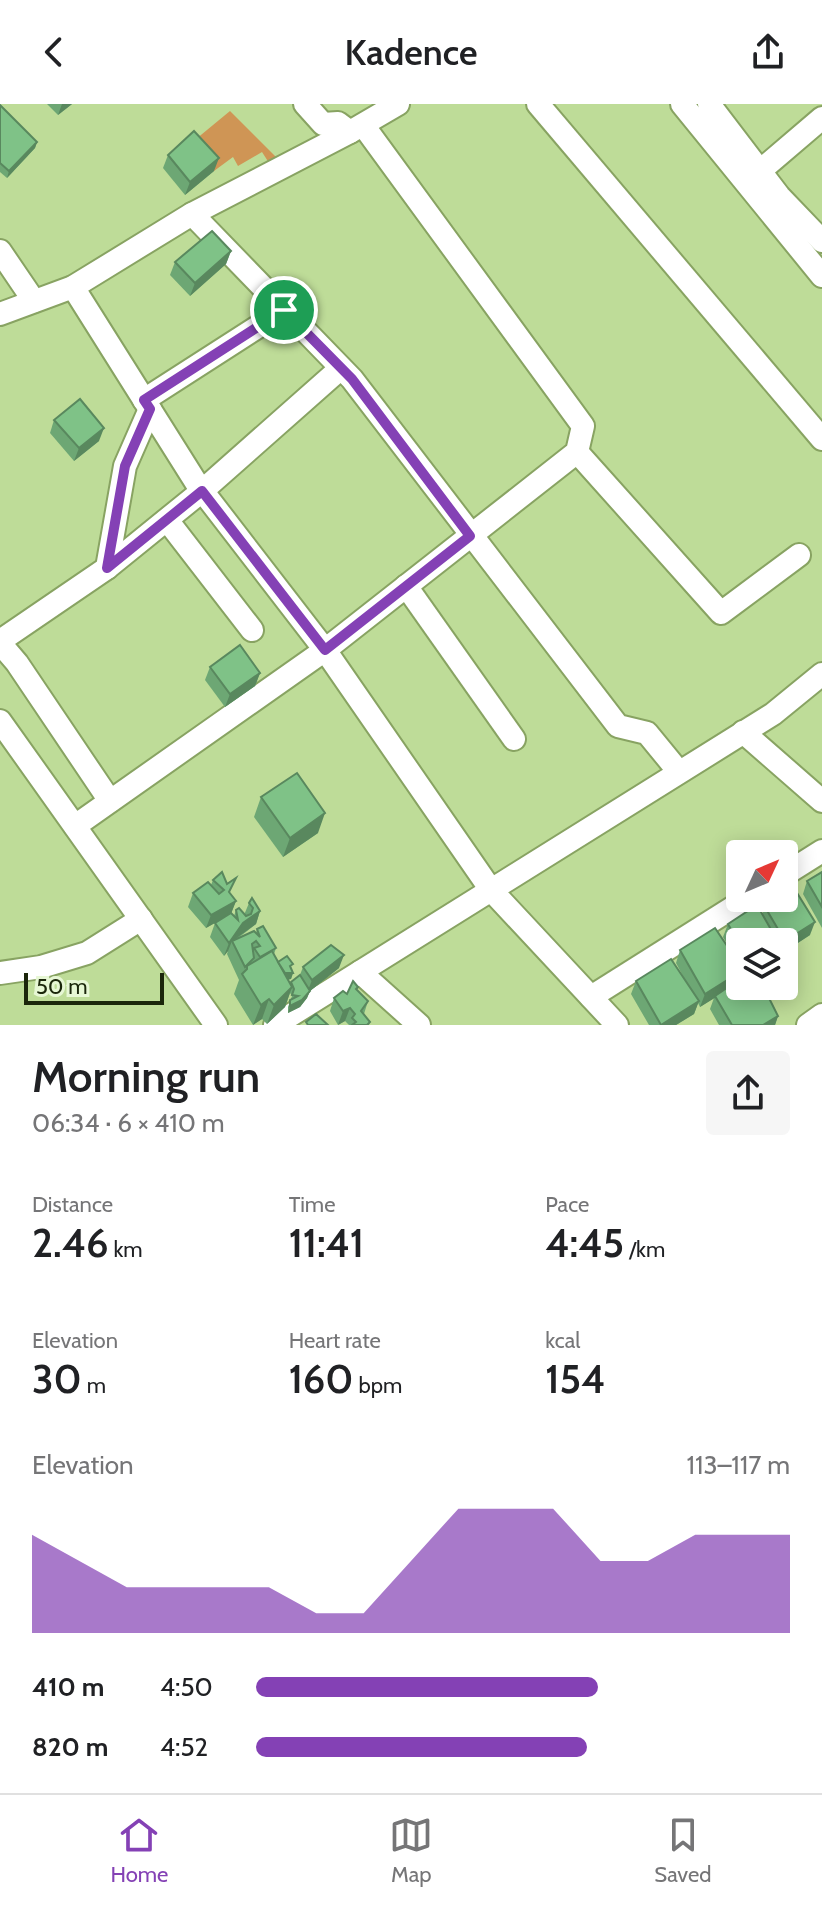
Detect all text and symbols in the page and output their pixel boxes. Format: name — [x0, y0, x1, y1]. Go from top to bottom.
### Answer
icon: back — [32, 30, 76, 74]
text: Kadence — [345, 30, 477, 74]
icon: share — [746, 30, 790, 74]
pin — [250, 276, 318, 344]
icon: arrive — [262, 288, 306, 332]
north arrow — [726, 840, 798, 912]
map controls — [726, 840, 798, 1000]
button: layers — [726, 928, 798, 1000]
scale bar — [24, 969, 164, 1005]
text: 50 m — [36, 973, 88, 1000]
text: Morning run — [32, 1050, 260, 1103]
button: share — [706, 1051, 790, 1135]
text: 06:34 · 6 × 410 m — [32, 1107, 225, 1139]
text: Distance — [32, 1191, 113, 1218]
text: Time — [289, 1191, 335, 1218]
text: Pace — [545, 1191, 589, 1218]
text: 2.46 — [32, 1218, 109, 1267]
text: 11:41 — [289, 1218, 364, 1267]
text: 4:45 — [545, 1218, 624, 1267]
text: km — [109, 1236, 143, 1263]
text: /km — [624, 1236, 665, 1263]
text: Elevation — [32, 1327, 118, 1354]
text: Heart rate — [289, 1327, 381, 1354]
text: kcal — [545, 1327, 580, 1354]
text: 30 — [32, 1354, 82, 1403]
text: 160 — [289, 1354, 353, 1403]
text: 154 — [545, 1354, 605, 1403]
text: m — [82, 1372, 106, 1399]
text: bpm — [353, 1372, 402, 1399]
text: Elevation — [32, 1449, 134, 1481]
text: 113–117 m — [687, 1449, 790, 1481]
text: 410 m — [32, 1671, 104, 1703]
text: 4:50 — [160, 1671, 213, 1703]
text: 820 m — [32, 1731, 108, 1763]
text: 4:52 — [160, 1731, 208, 1763]
tab: Home — [110, 1813, 168, 1888]
tab: Map — [389, 1813, 433, 1888]
tab: Saved — [654, 1813, 711, 1888]

